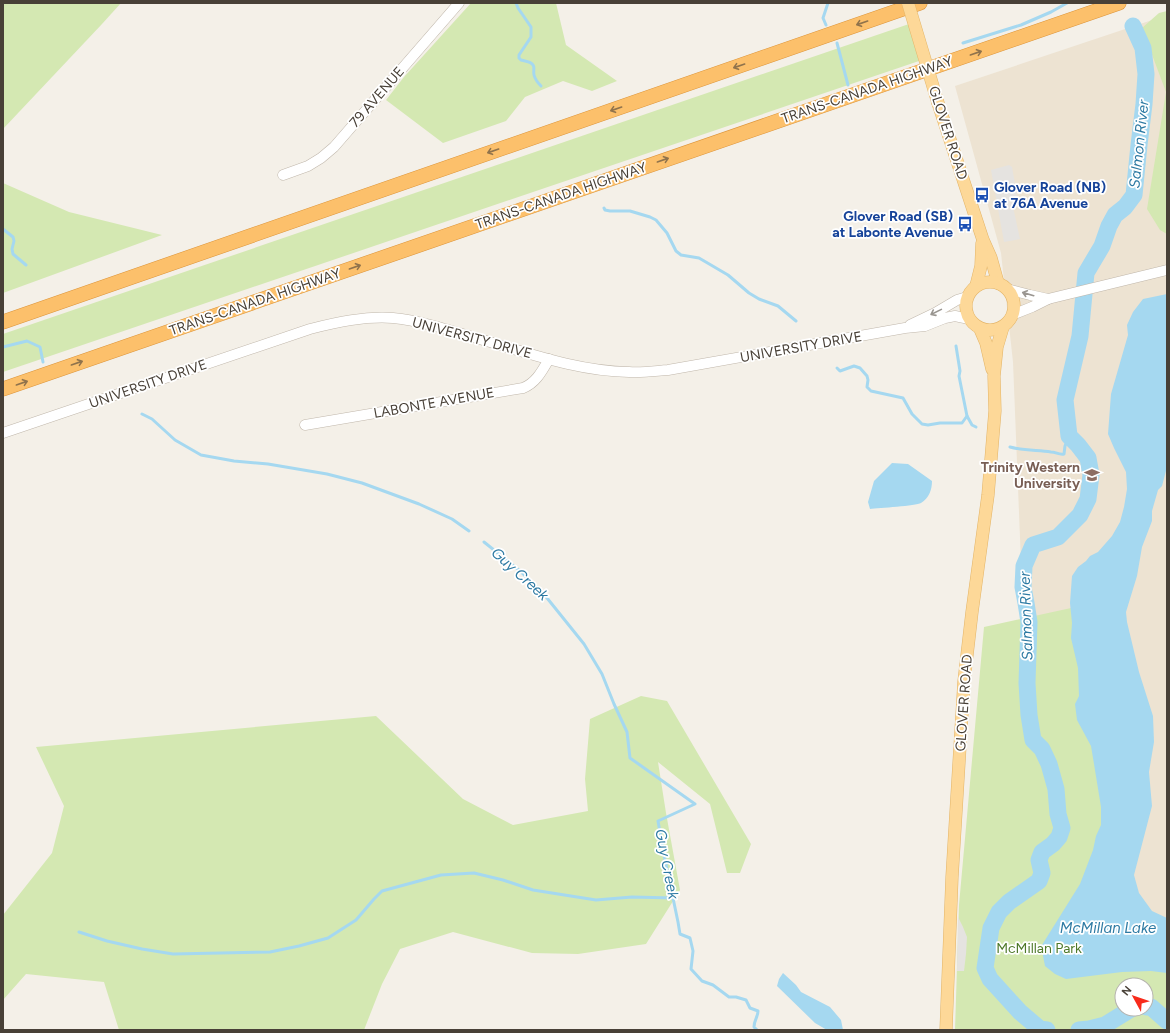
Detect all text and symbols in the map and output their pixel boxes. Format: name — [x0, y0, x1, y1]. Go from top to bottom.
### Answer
one-way arrow — [856, 20, 868, 28]
one-way arrow — [969, 49, 982, 56]
street label: TRANS-CANADA HIGHWAY — [779, 52, 955, 127]
street label: 79 AVENUE — [346, 63, 408, 131]
one-way arrow — [732, 63, 745, 70]
street label: GLOVER ROAD — [925, 84, 971, 182]
water label: Salmon River — [1125, 98, 1153, 189]
one-way arrow — [610, 105, 622, 113]
one-way arrow — [488, 148, 500, 156]
one-way arrow — [657, 156, 669, 164]
street label: TRANS-CANADA HIGHWAY — [473, 158, 649, 233]
place label: Glover Road (NB) at 76A Avenue — [994, 179, 1106, 212]
bus stop icon: Glover Road (NB) at 76A Avenue — [973, 186, 991, 204]
place label: Glover Road (SB) at Labonte Avenue — [832, 208, 953, 241]
bus stop icon: Glover Road (SB) at Labonte Avenue — [956, 215, 974, 233]
one-way arrow — [349, 263, 362, 270]
street label: TRANS-CANADA HIGHWAY — [167, 264, 343, 339]
one-way arrow — [1021, 290, 1034, 297]
one-way arrow — [930, 309, 942, 317]
street label: UNIVERSITY DRIVE — [410, 314, 534, 362]
street label: UNIVERSITY DRIVE — [739, 328, 863, 366]
street label: UNIVERSITY DRIVE — [87, 356, 209, 412]
one-way arrow — [71, 359, 83, 367]
one-way arrow — [15, 378, 27, 386]
street label: LABONTE AVENUE — [372, 384, 496, 422]
place label: Trinity Western University — [981, 459, 1081, 492]
school or university icon: Trinity Western University — [1083, 466, 1101, 484]
water label: Guy Creek — [488, 544, 553, 605]
water label: Salmon River — [1015, 570, 1037, 661]
street label: GLOVER ROAD — [952, 654, 976, 752]
water label: Guy Creek — [651, 827, 683, 901]
water label: McMillan Lake — [1060, 919, 1156, 937]
park label: McMillan Park — [996, 940, 1082, 957]
north arrow — [1114, 977, 1154, 1017]
text: N — [1119, 983, 1134, 998]

